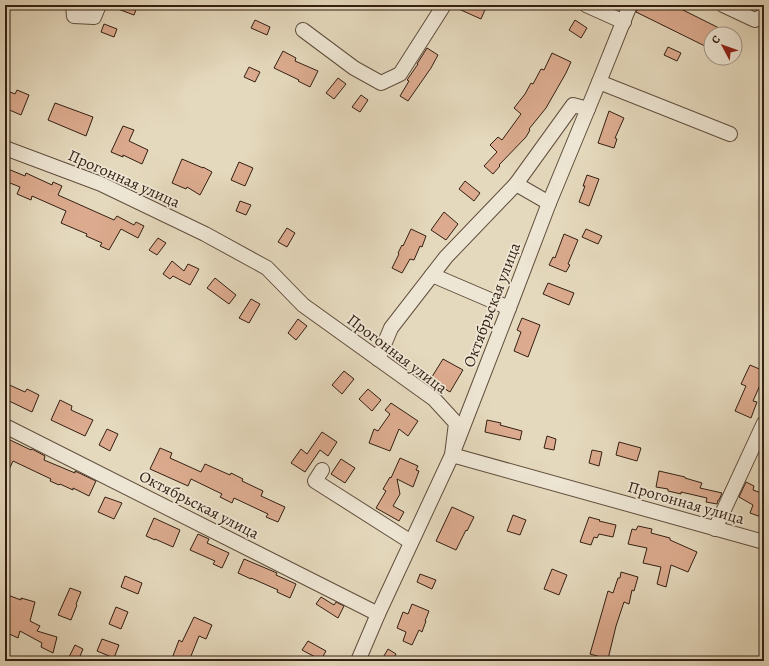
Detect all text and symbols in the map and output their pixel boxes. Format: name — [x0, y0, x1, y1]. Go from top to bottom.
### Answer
north arrow — [703, 26, 743, 66]
text: С — [708, 32, 724, 47]
street label: Прогонная улица — [65, 144, 184, 214]
street label: Октябрьская улица — [458, 239, 526, 371]
street label: Прогонная улица — [342, 309, 452, 399]
street label: Октябрьская улица — [135, 465, 263, 545]
street label: Прогонная улица — [625, 476, 747, 530]

